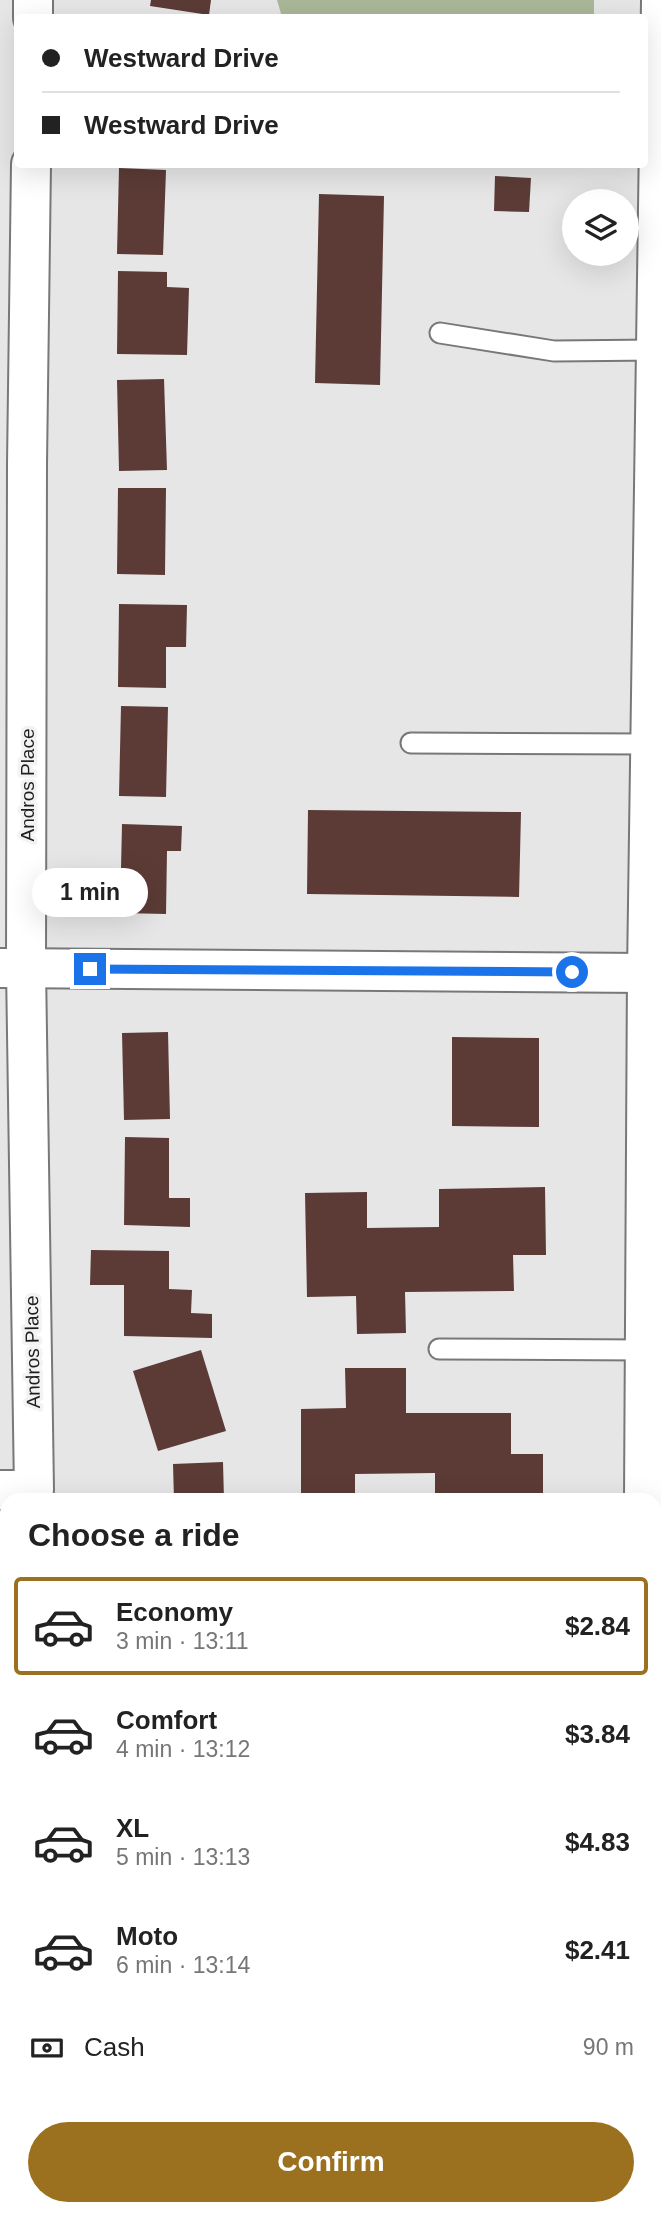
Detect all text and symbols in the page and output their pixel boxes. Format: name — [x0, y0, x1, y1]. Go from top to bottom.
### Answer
text: Westward Drive — [84, 43, 279, 73]
text: Westward Drive — [84, 110, 279, 140]
map controls — [562, 189, 639, 266]
button: layers — [562, 189, 639, 266]
street label: Andros Place — [17, 728, 38, 842]
callout: 1 min — [32, 867, 148, 916]
text: 1 min — [60, 879, 120, 905]
route end — [74, 953, 106, 985]
route start — [556, 956, 588, 988]
street label: Andros Place — [21, 1295, 44, 1409]
text: Choose a ride — [28, 1517, 240, 1553]
icon: car — [32, 1595, 95, 1658]
text: Economy — [116, 1597, 233, 1627]
text: $2.84 — [565, 1611, 630, 1641]
text: 3 min · 13:11 — [116, 1628, 249, 1654]
icon: car — [32, 1703, 95, 1766]
text: Comfort — [116, 1705, 217, 1735]
text: $3.84 — [565, 1719, 630, 1749]
text: 4 min · 13:12 — [116, 1736, 250, 1762]
icon: car — [32, 1811, 95, 1874]
text: XL — [116, 1813, 149, 1843]
text: $4.83 — [565, 1827, 630, 1857]
text: 5 min · 13:13 — [116, 1844, 250, 1870]
icon: car — [32, 1919, 95, 1982]
text: Moto — [116, 1921, 178, 1951]
text: $2.41 — [565, 1935, 630, 1965]
text: 6 min · 13:14 — [116, 1952, 250, 1978]
icon: cash — [28, 2029, 66, 2067]
text: Cash — [84, 2032, 145, 2062]
text: 90 m — [583, 2034, 634, 2060]
button: Confirm — [28, 2122, 634, 2202]

